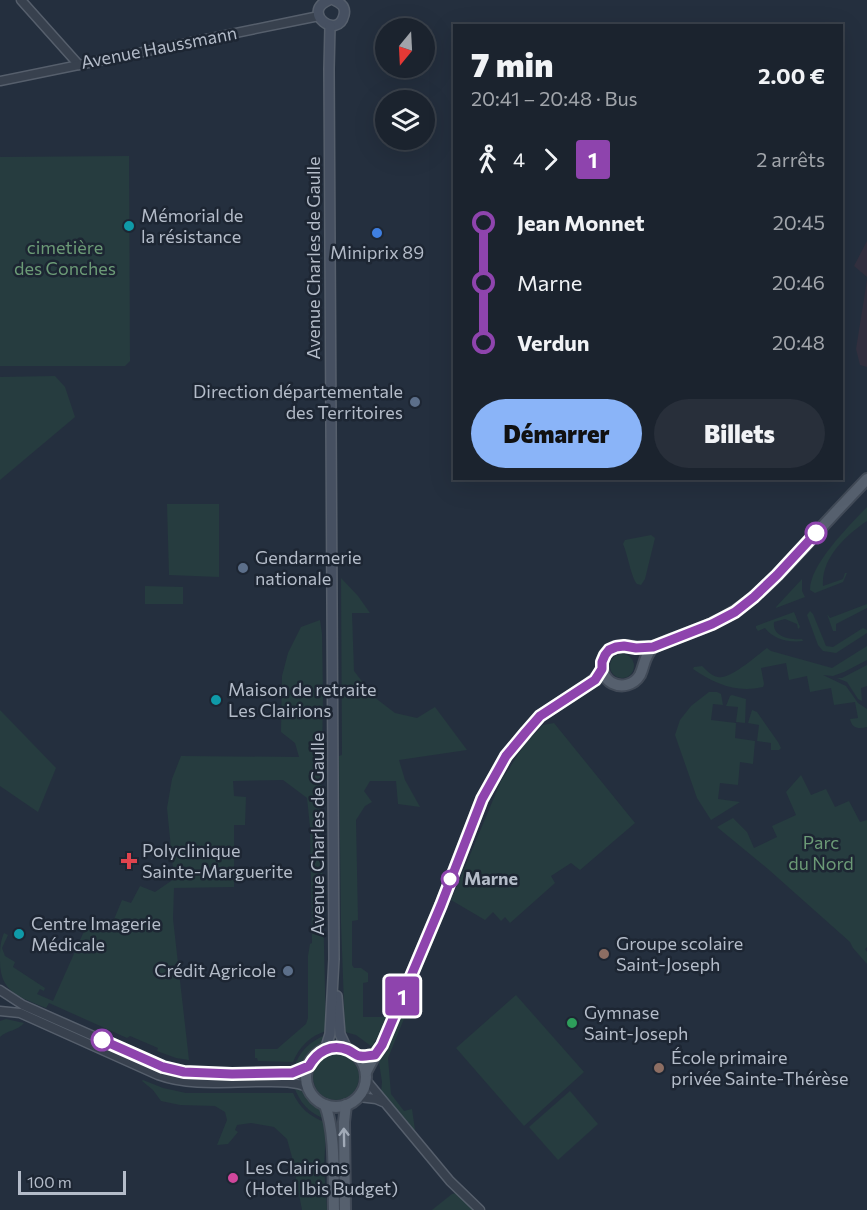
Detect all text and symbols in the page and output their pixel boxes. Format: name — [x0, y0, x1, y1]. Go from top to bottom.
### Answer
north arrow — [375, 18, 435, 78]
map controls — [375, 18, 435, 150]
street label: Avenue Haussmann — [79, 21, 239, 73]
text: 7 min — [471, 43, 553, 84]
text: 2.00 € — [758, 62, 825, 89]
text: 20:41 – 20:48 · Bus — [471, 86, 638, 110]
button: layers — [375, 90, 435, 150]
icon: walk — [471, 143, 504, 176]
icon: forward — [534, 143, 567, 176]
text: 4 — [513, 147, 525, 171]
text: 1 — [588, 147, 598, 172]
text: 2 arrêts — [756, 147, 825, 171]
street label: Avenue Charles de Gaulle — [302, 156, 324, 360]
place label: Mémorial de la résistance — [141, 204, 243, 247]
text: Jean Monnet — [517, 209, 645, 236]
text: 20:45 — [773, 210, 825, 234]
marker: Mémorial de la résistance — [122, 219, 136, 233]
marker: Miniprix 89 — [370, 226, 384, 240]
park label: cimetière des Conches — [14, 236, 116, 279]
place label: Miniprix 89 — [330, 241, 424, 263]
text: Marne — [517, 269, 582, 296]
text: 20:46 — [772, 270, 825, 294]
text: Verdun — [517, 329, 590, 356]
text: 20:48 — [772, 330, 825, 354]
place label: Direction départementale des Territoires — [193, 380, 403, 423]
marker: Direction départementale des Territoires — [408, 395, 422, 409]
button: Démarrer — [471, 399, 642, 468]
button: Billets — [654, 399, 825, 468]
unlabelled marker — [805, 522, 827, 544]
place label: Gendarmerie nationale — [255, 546, 362, 589]
marker: Gendarmerie nationale — [236, 561, 250, 575]
place label: Maison de retraite Les Clairions — [228, 678, 377, 721]
marker: Maison de retraite Les Clairions — [209, 693, 223, 707]
street label: Avenue Charles de Gaulle — [306, 732, 328, 936]
park label: Parc du Nord — [788, 831, 854, 874]
place label: Polyclinique Sainte-Marguerite — [142, 839, 293, 882]
marker: Polyclinique Sainte-Marguerite — [120, 852, 138, 870]
place label: Marne — [464, 867, 518, 889]
marker: Marne — [441, 870, 459, 888]
place label: Centre Imagerie Médicale — [31, 912, 161, 955]
marker: Centre Imagerie Médicale — [12, 927, 26, 941]
place label: Groupe scolaire Saint-Joseph — [616, 932, 743, 975]
marker: Groupe scolaire Saint-Joseph — [597, 947, 611, 961]
place label: Crédit Agricole — [154, 959, 276, 981]
marker: Crédit Agricole — [281, 964, 295, 978]
line badge: 1 — [382, 976, 422, 1016]
text: 1 — [397, 984, 407, 1009]
place label: Gymnase Saint-Joseph — [584, 1001, 688, 1044]
marker: Gymnase Saint-Joseph — [565, 1016, 579, 1030]
unlabelled marker — [91, 1029, 113, 1051]
place label: École primaire privée Sainte-Thérèse — [671, 1046, 848, 1089]
marker: École primaire privée Sainte-Thérèse — [652, 1061, 666, 1075]
one-way arrow — [338, 1127, 350, 1147]
place label: Les Clairions (Hotel Ibis Budget) — [245, 1156, 398, 1199]
scale bar — [18, 1168, 126, 1196]
marker: Les Clairions (Hotel Ibis Budget) — [226, 1171, 240, 1185]
text: 100 m — [27, 1172, 72, 1191]

